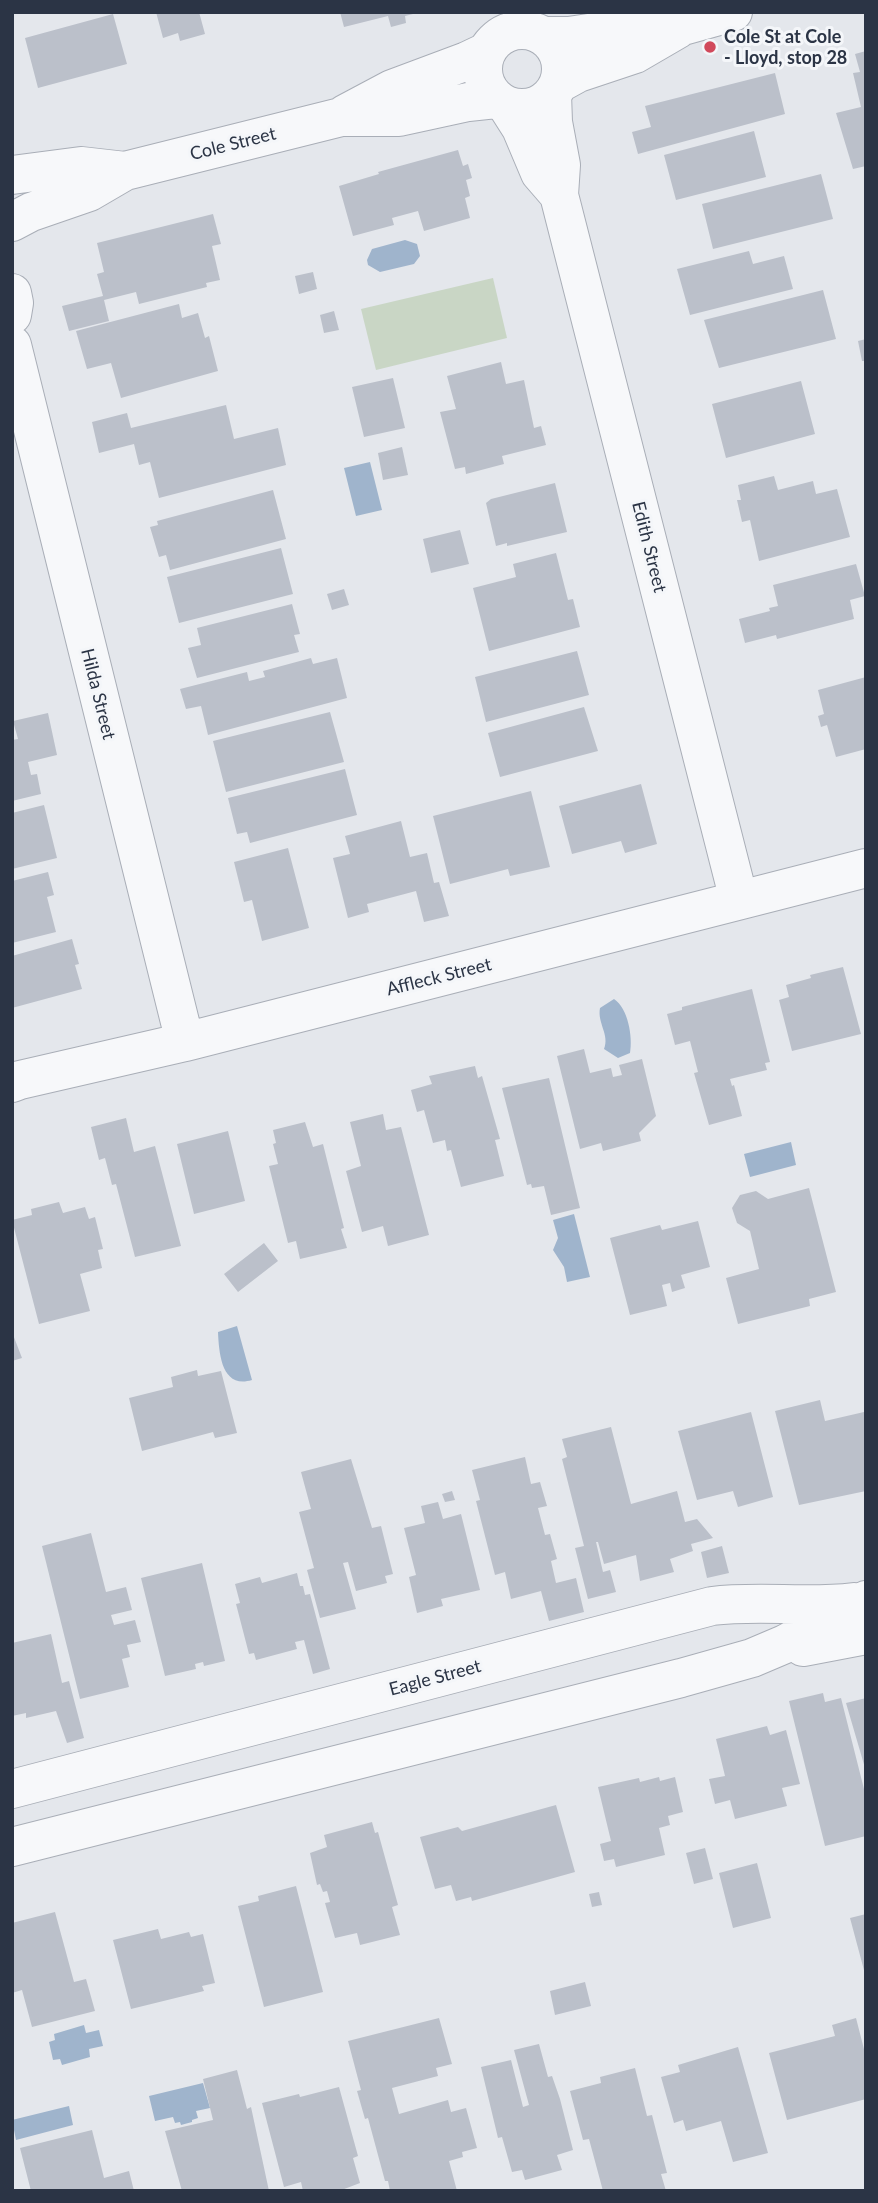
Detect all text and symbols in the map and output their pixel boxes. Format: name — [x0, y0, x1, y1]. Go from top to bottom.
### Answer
place label: Cole St at Cole - Lloyd, stop 28 — [724, 26, 847, 68]
marker: Cole St at Cole - Lloyd, stop 28 — [702, 39, 718, 55]
street label: Cole Street — [188, 123, 278, 165]
street label: Edith Street — [627, 499, 671, 595]
street label: Hilda Street — [76, 646, 120, 742]
street label: Affleck Street — [384, 954, 494, 1000]
street label: Eagle Street — [387, 1655, 483, 1701]

